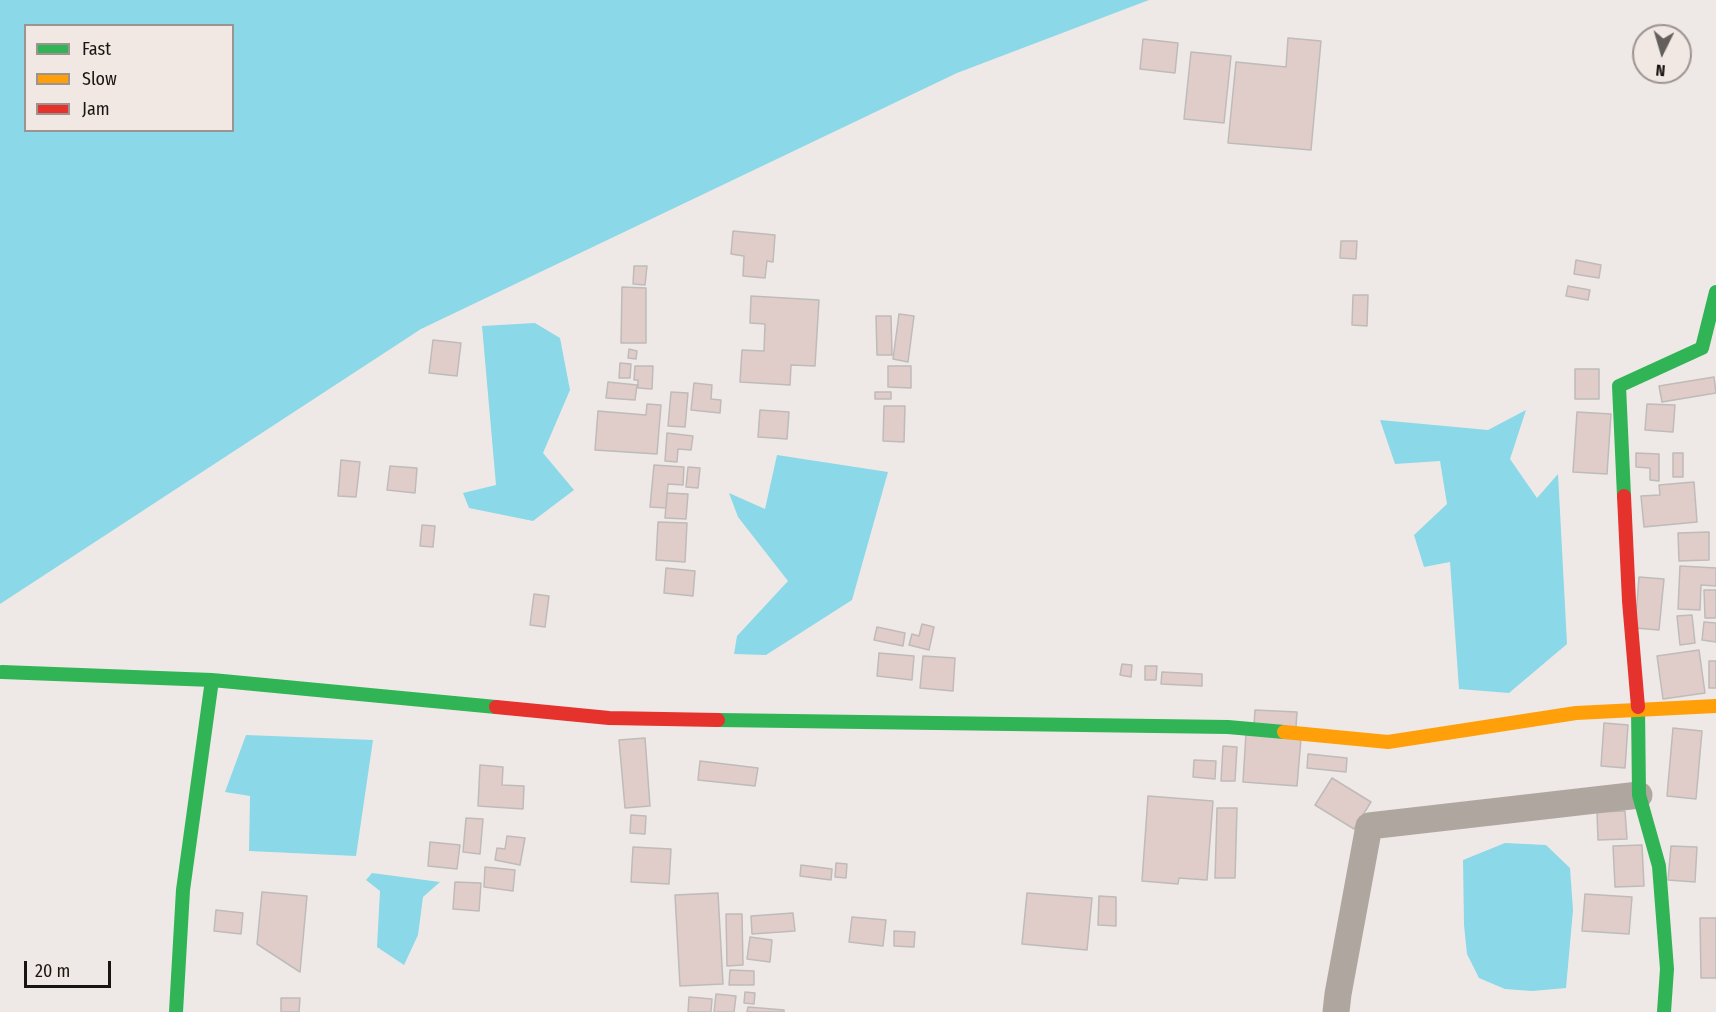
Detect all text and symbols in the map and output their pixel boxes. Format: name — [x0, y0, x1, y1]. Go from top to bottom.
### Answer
legend — [24, 24, 234, 132]
north arrow — [1632, 24, 1692, 84]
text: Fast — [82, 38, 111, 60]
text: N — [1655, 61, 1666, 80]
text: Slow — [82, 68, 117, 90]
text: Jam — [82, 98, 110, 120]
scale bar — [27, 949, 114, 987]
text: 20 m — [35, 960, 70, 982]

